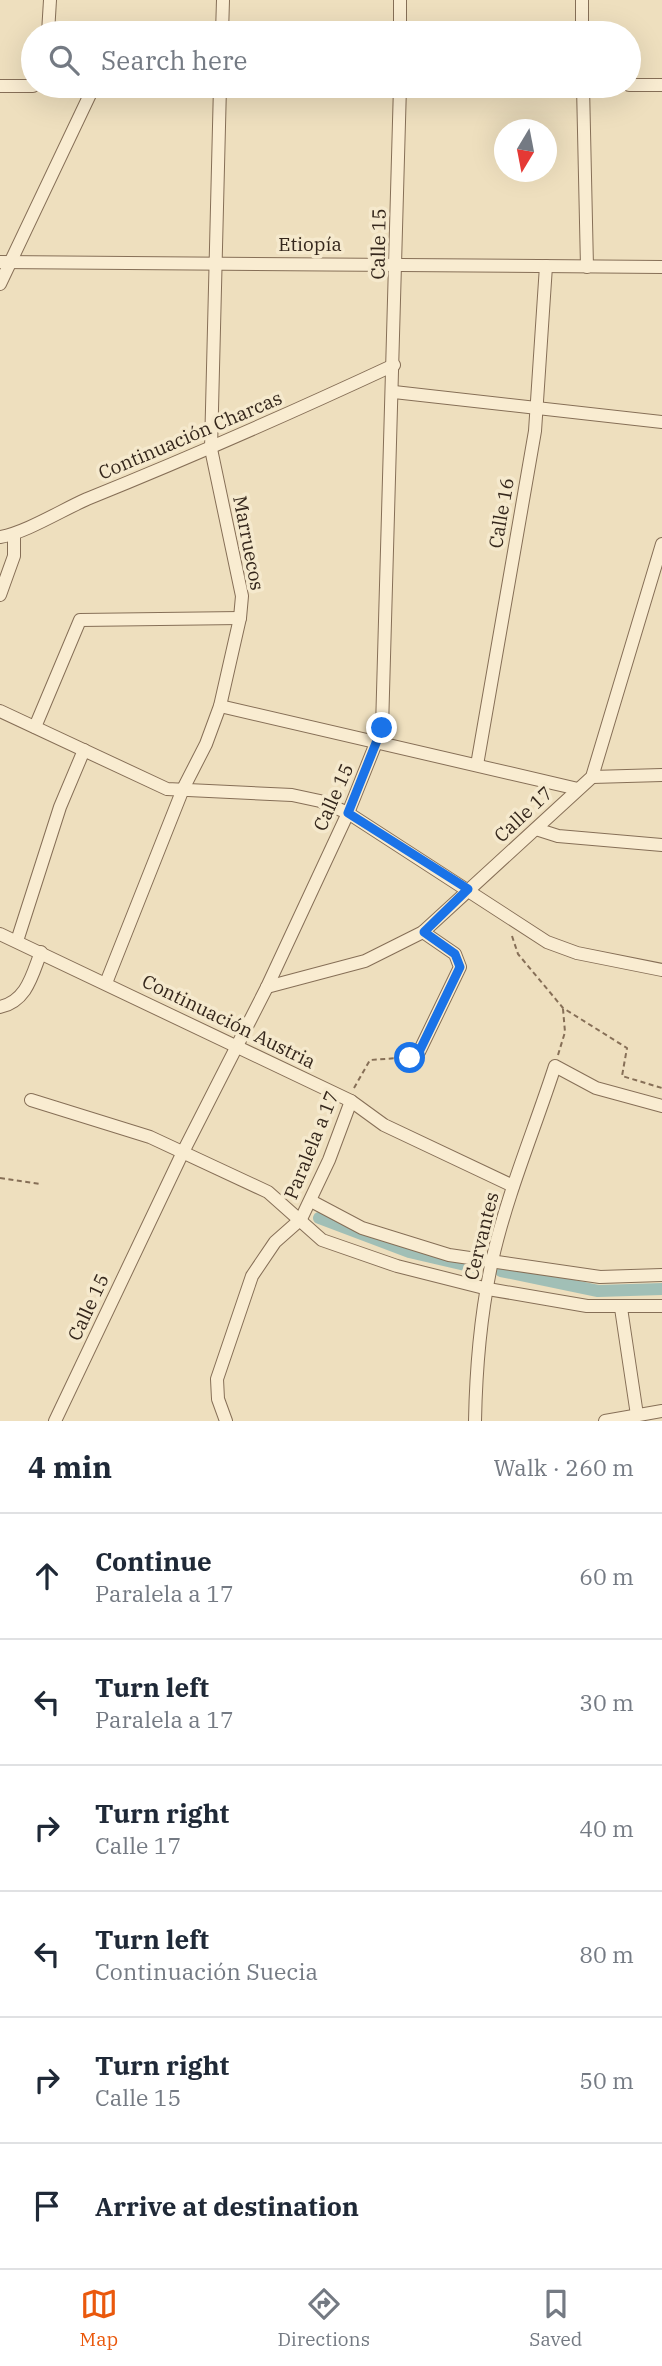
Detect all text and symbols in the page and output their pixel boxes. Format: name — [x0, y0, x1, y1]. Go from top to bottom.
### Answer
search box — [21, 21, 641, 98]
icon: search — [45, 41, 83, 79]
text: Search here — [101, 43, 247, 77]
north arrow — [494, 119, 557, 182]
street label: Calle 15 — [365, 208, 391, 280]
street label: Etiopía — [278, 232, 342, 256]
street label: Continuación Charcas — [94, 385, 286, 485]
street label: Calle 16 — [483, 476, 519, 550]
street label: Marruecos — [228, 494, 270, 592]
route end — [366, 712, 397, 743]
street label: Calle 15 — [308, 760, 358, 834]
street label: Calle 17 — [489, 781, 557, 847]
street label: Continuación Austria — [138, 969, 320, 1073]
route start — [394, 1042, 425, 1073]
street label: Paralela a 17 — [278, 1087, 344, 1203]
street label: Cervantes — [458, 1189, 504, 1283]
street label: Calle 15 — [62, 1270, 114, 1344]
text: 4 min — [28, 1447, 112, 1486]
text: Walk · 260 m — [493, 1452, 634, 1482]
text: Continue — [95, 1544, 212, 1578]
icon: ahead — [28, 1557, 66, 1595]
text: 60 m — [579, 1561, 634, 1591]
text: Paralela a 17 — [95, 1578, 234, 1608]
text: Turn left — [95, 1670, 209, 1704]
icon: left — [28, 1683, 66, 1721]
text: 30 m — [579, 1687, 634, 1717]
text: Paralela a 17 — [95, 1704, 234, 1734]
text: Turn right — [95, 1796, 229, 1830]
icon: right — [28, 1809, 66, 1847]
text: 40 m — [579, 1813, 634, 1843]
text: Calle 17 — [95, 1830, 181, 1860]
text: Turn left — [95, 1922, 209, 1956]
icon: left — [28, 1935, 66, 1973]
text: 80 m — [579, 1939, 634, 1969]
text: Continuación Suecia — [95, 1956, 318, 1986]
text: Turn right — [95, 2048, 229, 2082]
icon: right — [28, 2061, 66, 2099]
text: 50 m — [579, 2065, 634, 2095]
text: Calle 15 — [95, 2082, 181, 2112]
icon: arrive — [28, 2187, 66, 2225]
text: Arrive at destination — [95, 2189, 359, 2223]
tab: Map — [80, 2285, 118, 2351]
tab: Directions — [277, 2285, 370, 2351]
tab: Saved — [529, 2285, 582, 2351]

